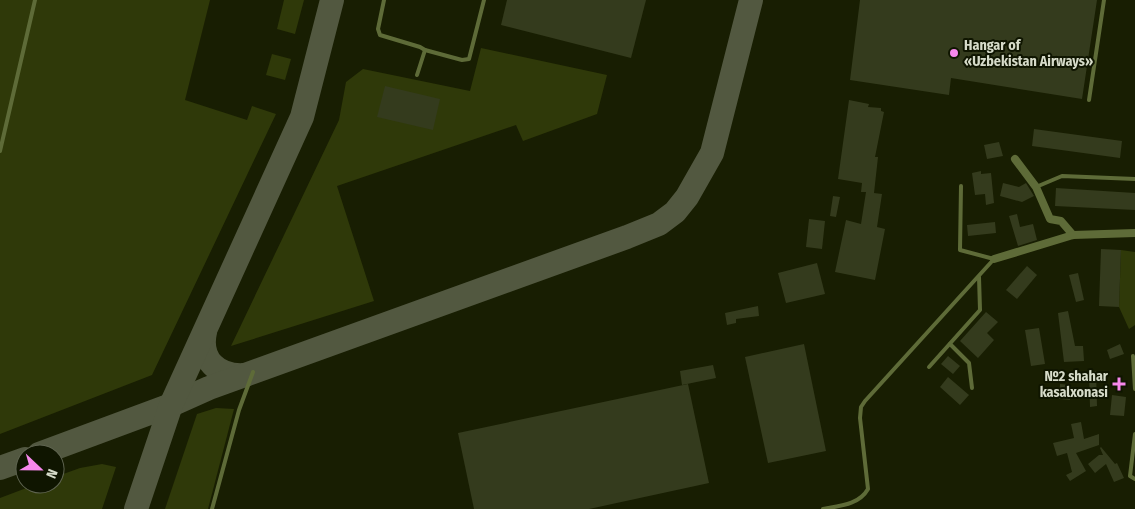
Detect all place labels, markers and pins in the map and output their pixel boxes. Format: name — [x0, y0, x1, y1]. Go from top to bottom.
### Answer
place label: Hangar of «Uzbekistan Airways» — [964, 37, 1093, 70]
marker: Hangar of «Uzbekistan Airways» — [948, 47, 960, 59]
place label: №2 shahar kasalxonasi — [1040, 368, 1109, 401]
marker: №2 shahar kasalxonasi — [1112, 377, 1126, 391]

